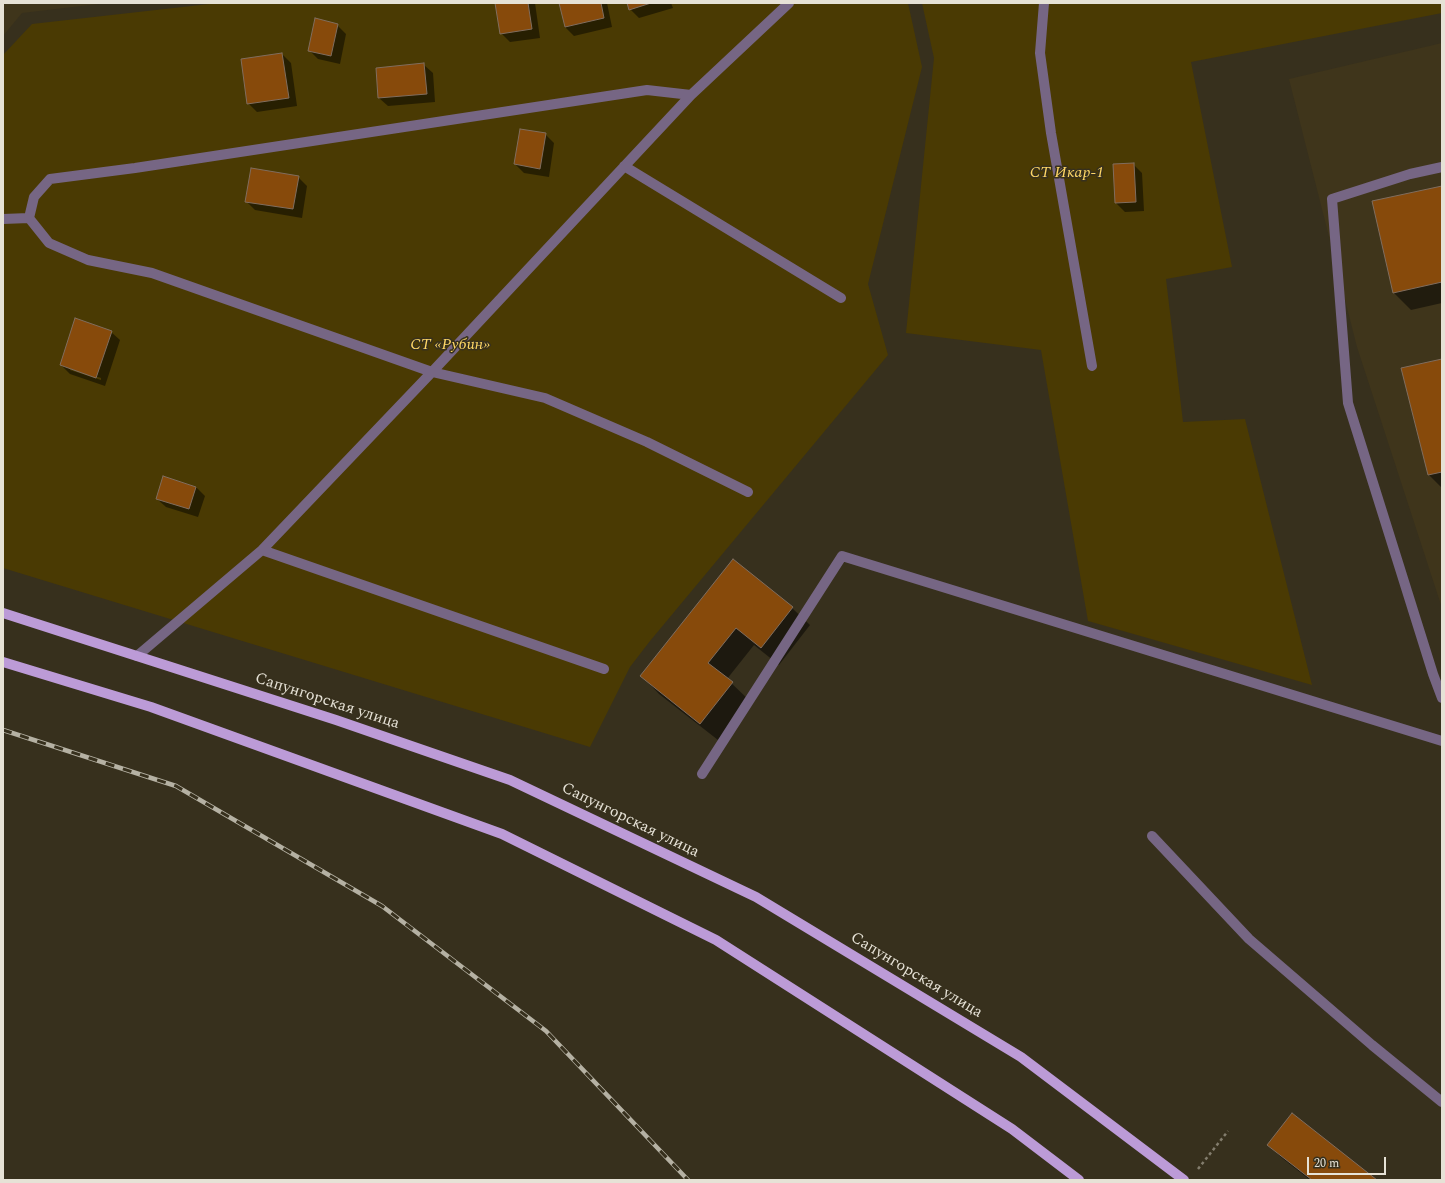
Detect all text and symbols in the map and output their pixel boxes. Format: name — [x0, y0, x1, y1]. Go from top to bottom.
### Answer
park label: СТ Икар-1 — [1030, 164, 1104, 184]
park label: СТ «Рубин» — [410, 336, 490, 356]
street label: Сапунгорская улица — [252, 670, 402, 734]
street label: Сапунгорская улица — [558, 779, 702, 863]
street label: Сапунгорская улица — [846, 929, 986, 1023]
scale bar — [1309, 1149, 1388, 1175]
text: 20 m — [1314, 1154, 1339, 1173]

